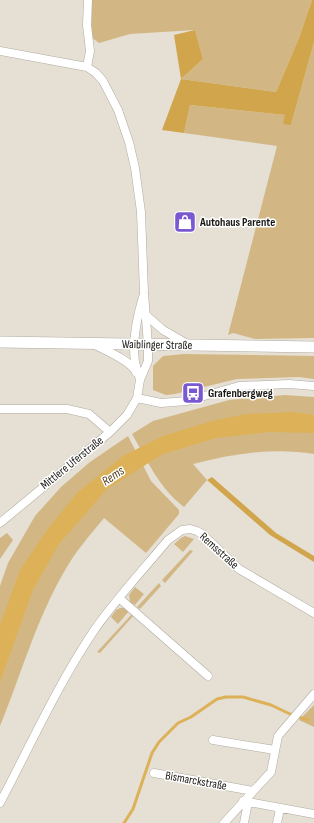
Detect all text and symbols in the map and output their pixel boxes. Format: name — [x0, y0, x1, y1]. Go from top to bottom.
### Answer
shop icon: Autohaus Parente — [172, 209, 198, 235]
place label: Autohaus Parente — [199, 215, 275, 230]
street label: Waiblinger Straße — [122, 337, 193, 353]
bus stop icon: Grafenbergweg — [180, 380, 206, 406]
place label: Grafenbergweg — [208, 386, 273, 401]
street label: Mittlere Uferstraße — [37, 433, 107, 493]
water label: Rems — [99, 463, 128, 489]
street label: Remsstraße — [196, 529, 242, 573]
street label: Bismarckstraße — [164, 768, 228, 794]

